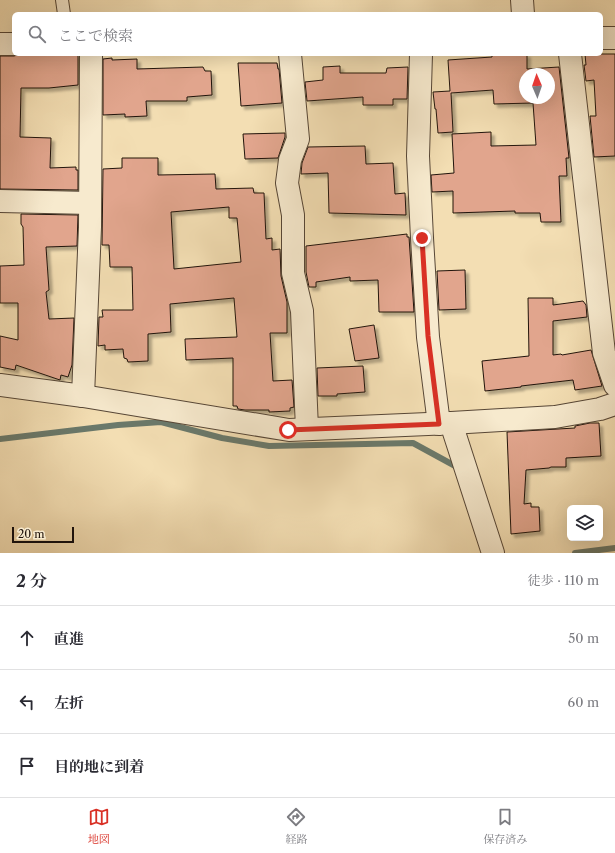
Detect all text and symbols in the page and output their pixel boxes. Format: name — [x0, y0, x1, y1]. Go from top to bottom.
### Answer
search box — [12, 12, 603, 56]
icon: search — [26, 23, 48, 45]
text: ここで検索 — [58, 26, 133, 45]
north arrow — [519, 68, 555, 104]
route end — [413, 229, 431, 247]
route start — [279, 421, 297, 439]
map controls — [567, 505, 603, 541]
button: layers — [567, 505, 603, 541]
scale bar — [12, 525, 74, 544]
text: 20 m — [18, 527, 44, 541]
text: 2 分 — [16, 571, 47, 591]
text: 徒歩 · 110 m — [528, 572, 599, 588]
icon: ahead — [16, 627, 38, 649]
text: 直進 — [54, 629, 84, 648]
text: 50 m — [568, 630, 599, 646]
icon: left — [16, 691, 38, 713]
text: 左折 — [54, 693, 84, 712]
text: 60 m — [568, 694, 599, 710]
icon: arrive — [16, 755, 38, 777]
text: 目的地に到着 — [54, 757, 144, 776]
tab: 地図 — [88, 806, 110, 846]
tab: 経路 — [285, 806, 307, 846]
tab: 保存済み — [483, 806, 527, 846]

